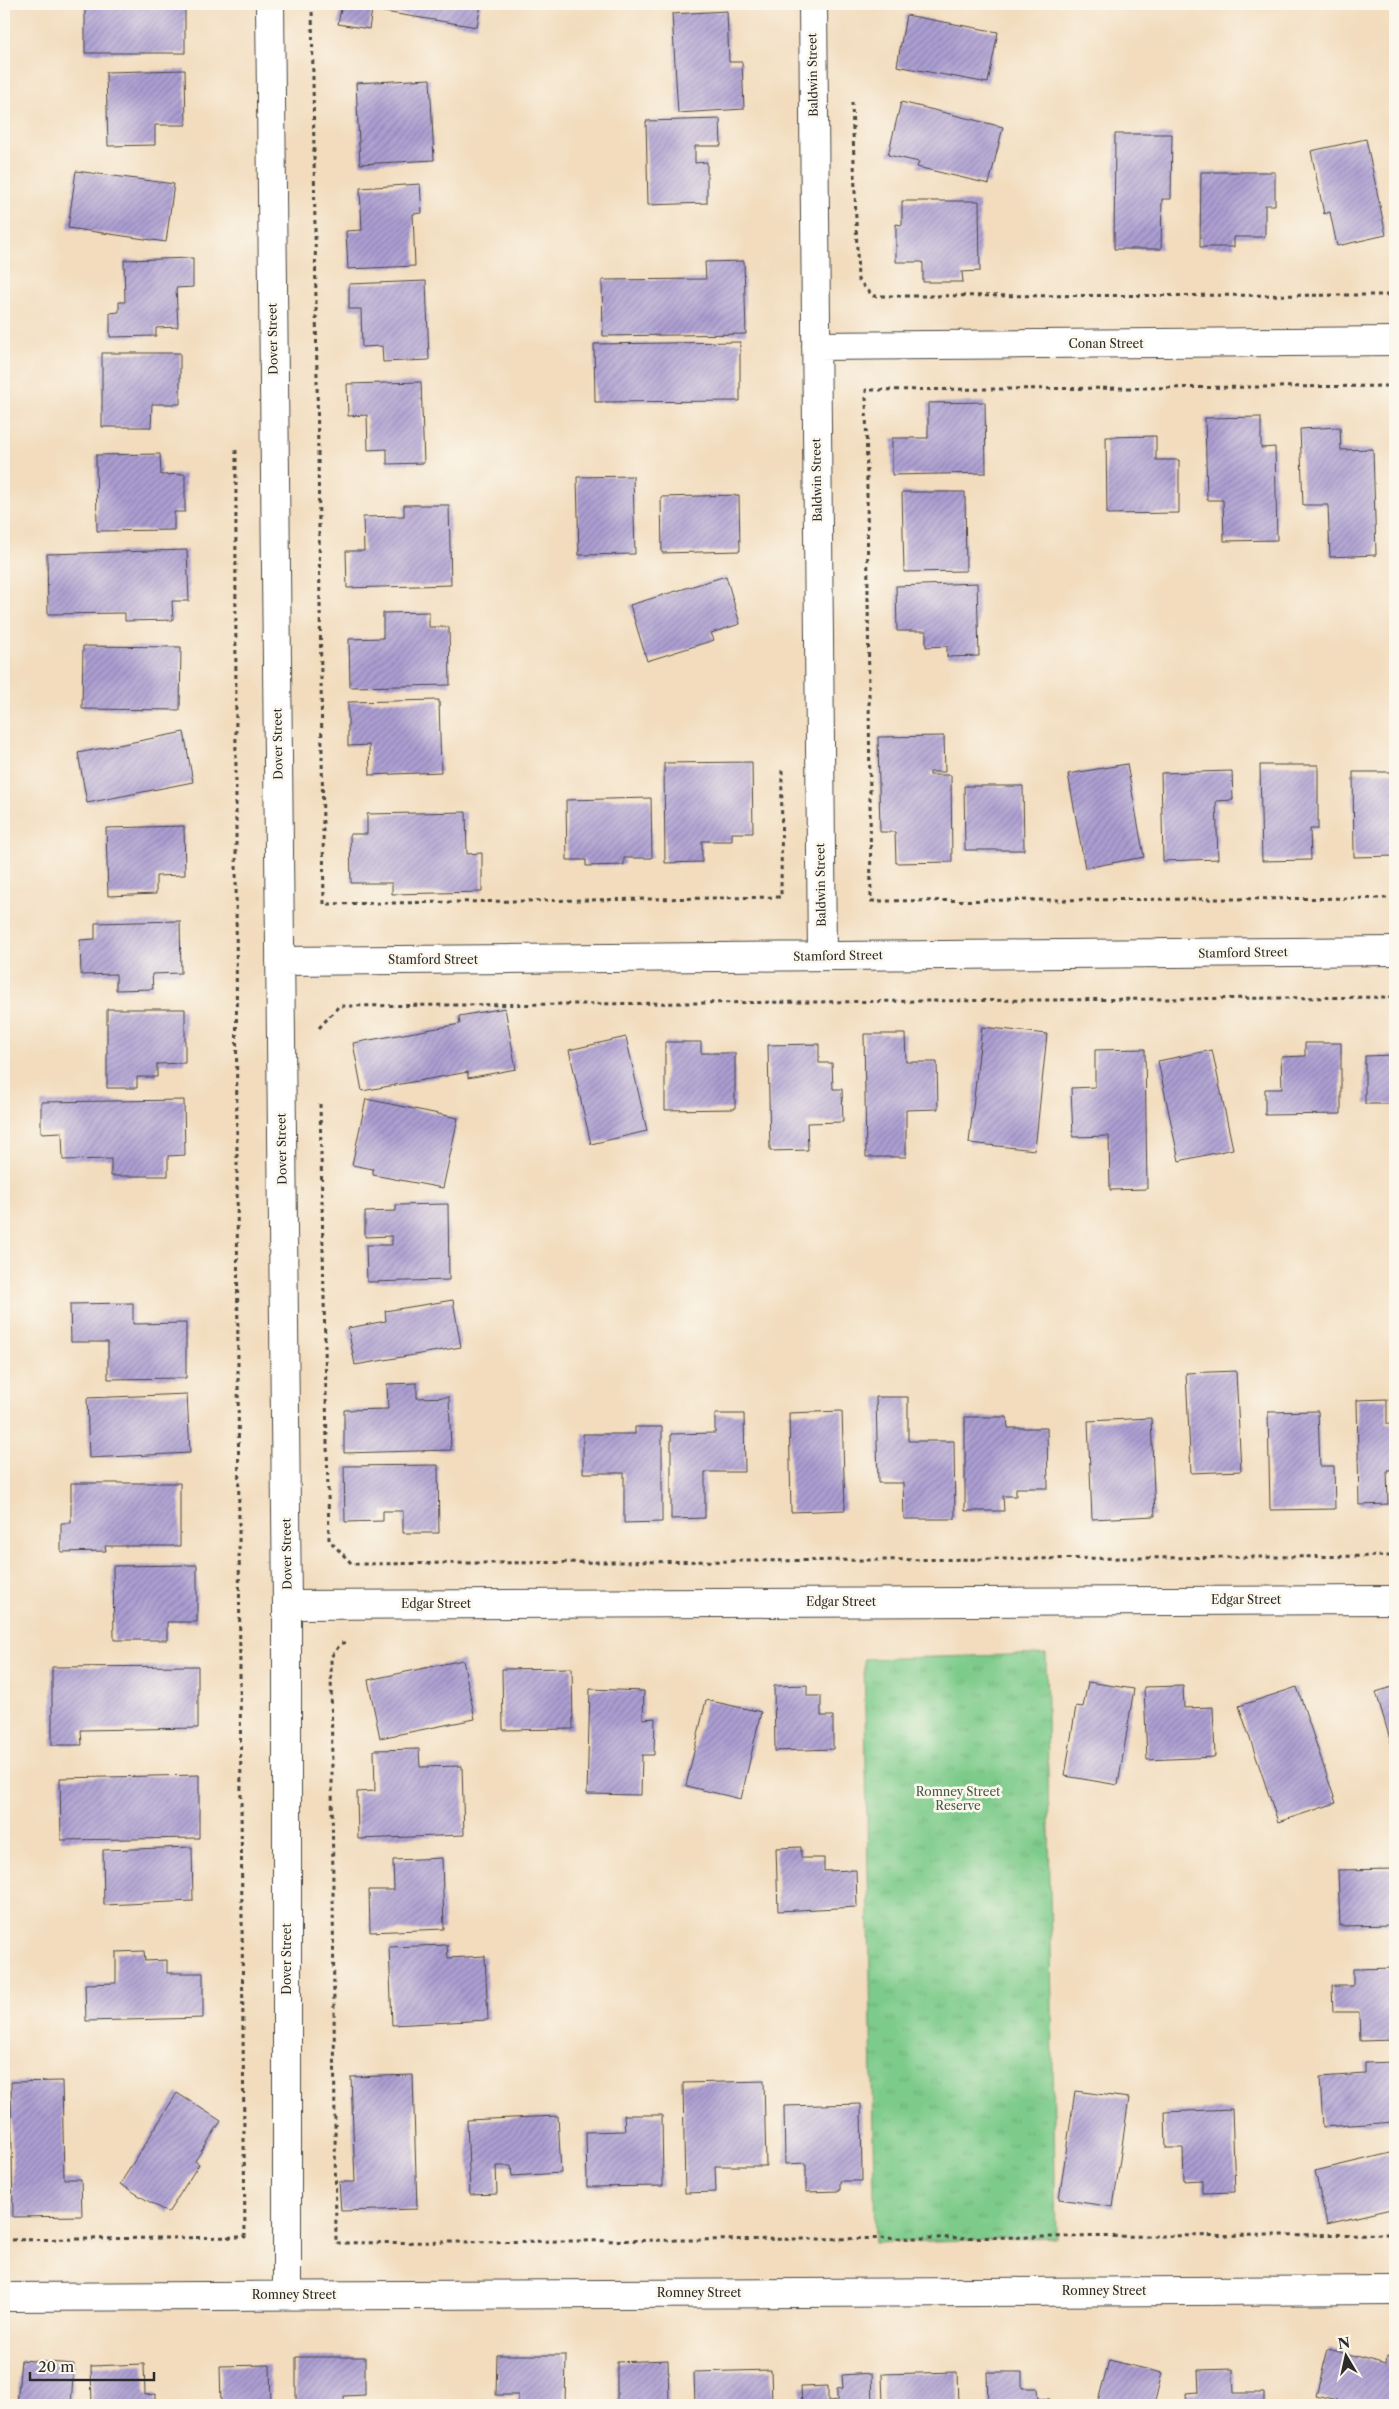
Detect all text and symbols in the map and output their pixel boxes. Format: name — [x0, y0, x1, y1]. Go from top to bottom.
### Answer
street label: Baldwin Street — [804, 32, 821, 117]
street label: Dover Street — [264, 302, 281, 375]
street label: Conan Street — [1068, 336, 1144, 351]
street label: Baldwin Street — [808, 437, 825, 522]
street label: Dover Street — [269, 707, 286, 780]
street label: Baldwin Street — [812, 842, 829, 927]
street label: Stamford Street — [1198, 944, 1289, 961]
street label: Stamford Street — [793, 947, 884, 964]
street label: Stamford Street — [388, 952, 479, 967]
street label: Dover Street — [273, 1112, 290, 1185]
street label: Dover Street — [278, 1517, 295, 1590]
street label: Edgar Street — [1211, 1592, 1282, 1607]
street label: Edgar Street — [806, 1594, 877, 1609]
street label: Edgar Street — [401, 1596, 472, 1611]
park label: Romney Street Reserve — [916, 1784, 1001, 1813]
street label: Dover Street — [279, 1922, 294, 1995]
street label: Romney Street — [1062, 2283, 1147, 2298]
street label: Romney Street — [657, 2285, 742, 2300]
street label: Romney Street — [252, 2287, 337, 2302]
north arrow — [1322, 2332, 1372, 2382]
text: N — [1337, 2333, 1351, 2353]
scale bar — [30, 2349, 154, 2381]
text: 20 m — [38, 2357, 74, 2376]

